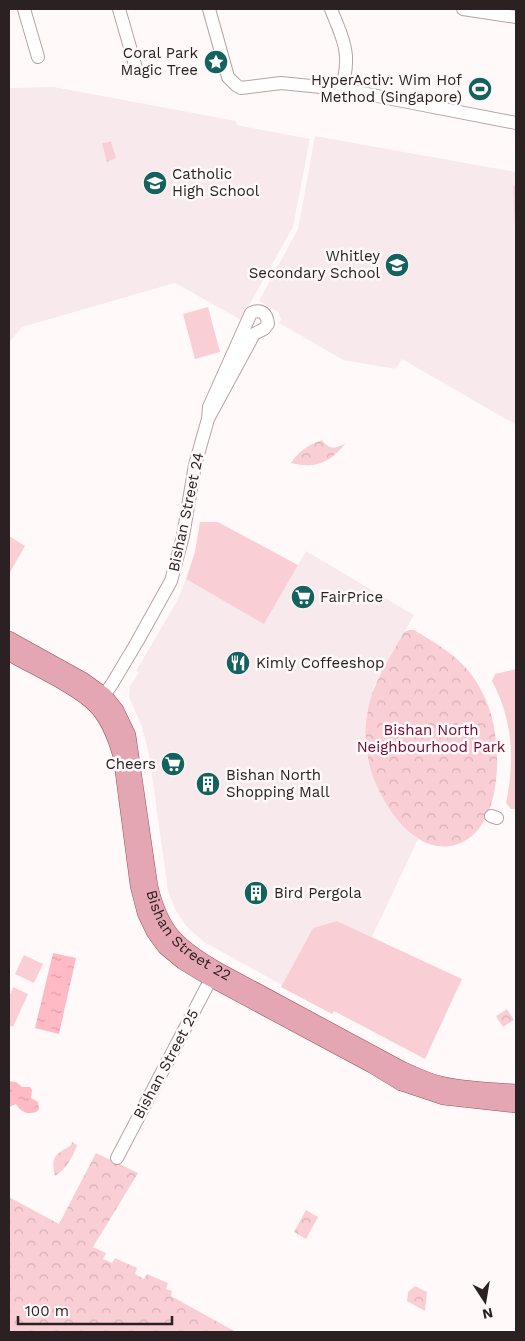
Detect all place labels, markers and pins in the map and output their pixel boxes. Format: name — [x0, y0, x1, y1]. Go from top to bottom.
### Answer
place label: Coral Park Magic Tree — [120, 44, 198, 79]
place icon: Coral Park Magic Tree — [203, 49, 229, 75]
place label: HyperActiv: Wim Hof Method (Singapore) — [311, 71, 462, 106]
sports icon: HyperActiv: Wim Hof Method (Singapore) — [467, 76, 493, 102]
place label: Catholic High School — [172, 165, 260, 200]
school or university icon: Catholic High School — [142, 170, 168, 196]
place label: Whitley Secondary School — [249, 247, 380, 282]
school or university icon: Whitley Secondary School — [384, 252, 410, 278]
supermarket icon: FairPrice — [290, 584, 316, 610]
place label: FairPrice — [320, 588, 383, 606]
restaurant icon: Kimly Coffeeshop — [225, 650, 251, 676]
place label: Kimly Coffeeshop — [256, 654, 384, 672]
supermarket icon: Cheers — [160, 751, 186, 777]
place label: Cheers — [105, 755, 156, 773]
place label: Bishan North Shopping Mall — [226, 766, 330, 801]
building icon: Bishan North Shopping Mall — [195, 771, 221, 797]
building icon: Bird Pergola — [243, 880, 269, 906]
place label: Bird Pergola — [274, 884, 362, 902]

